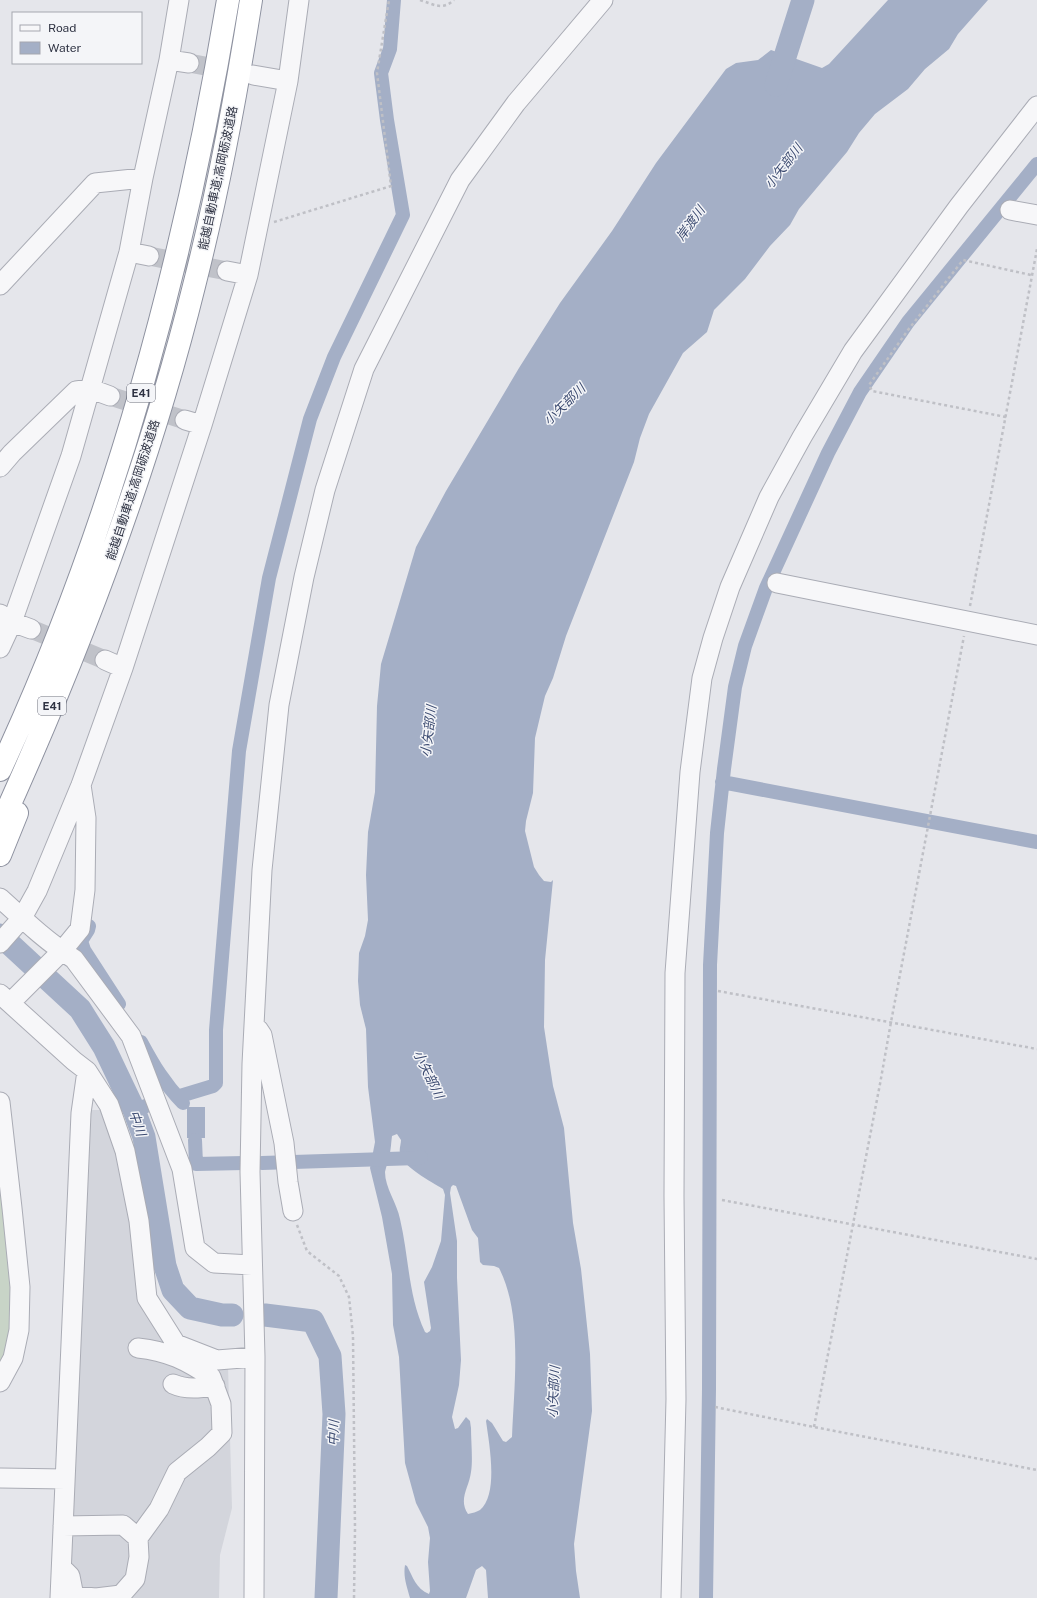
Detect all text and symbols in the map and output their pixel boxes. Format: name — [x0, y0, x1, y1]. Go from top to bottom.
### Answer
legend — [12, 12, 142, 64]
text: Road — [48, 21, 76, 35]
text: Water — [48, 41, 82, 55]
street label: 能越自動車道;高岡砺波道路 — [196, 105, 240, 251]
water label: 小矢部川 — [761, 140, 807, 191]
water label: 岸渡川 — [673, 201, 709, 243]
water label: 小矢部川 — [540, 380, 590, 428]
road number: E41 — [127, 384, 155, 402]
street label: 能越自動車道;高岡砺波道路 — [104, 418, 162, 562]
road number: E41 — [38, 697, 66, 715]
water label: 小矢部川 — [418, 702, 439, 758]
water label: 小矢部川 — [410, 1048, 448, 1103]
water label: 中川 — [126, 1108, 149, 1140]
water label: 小矢部川 — [545, 1364, 562, 1418]
water label: 中川 — [326, 1418, 342, 1446]

